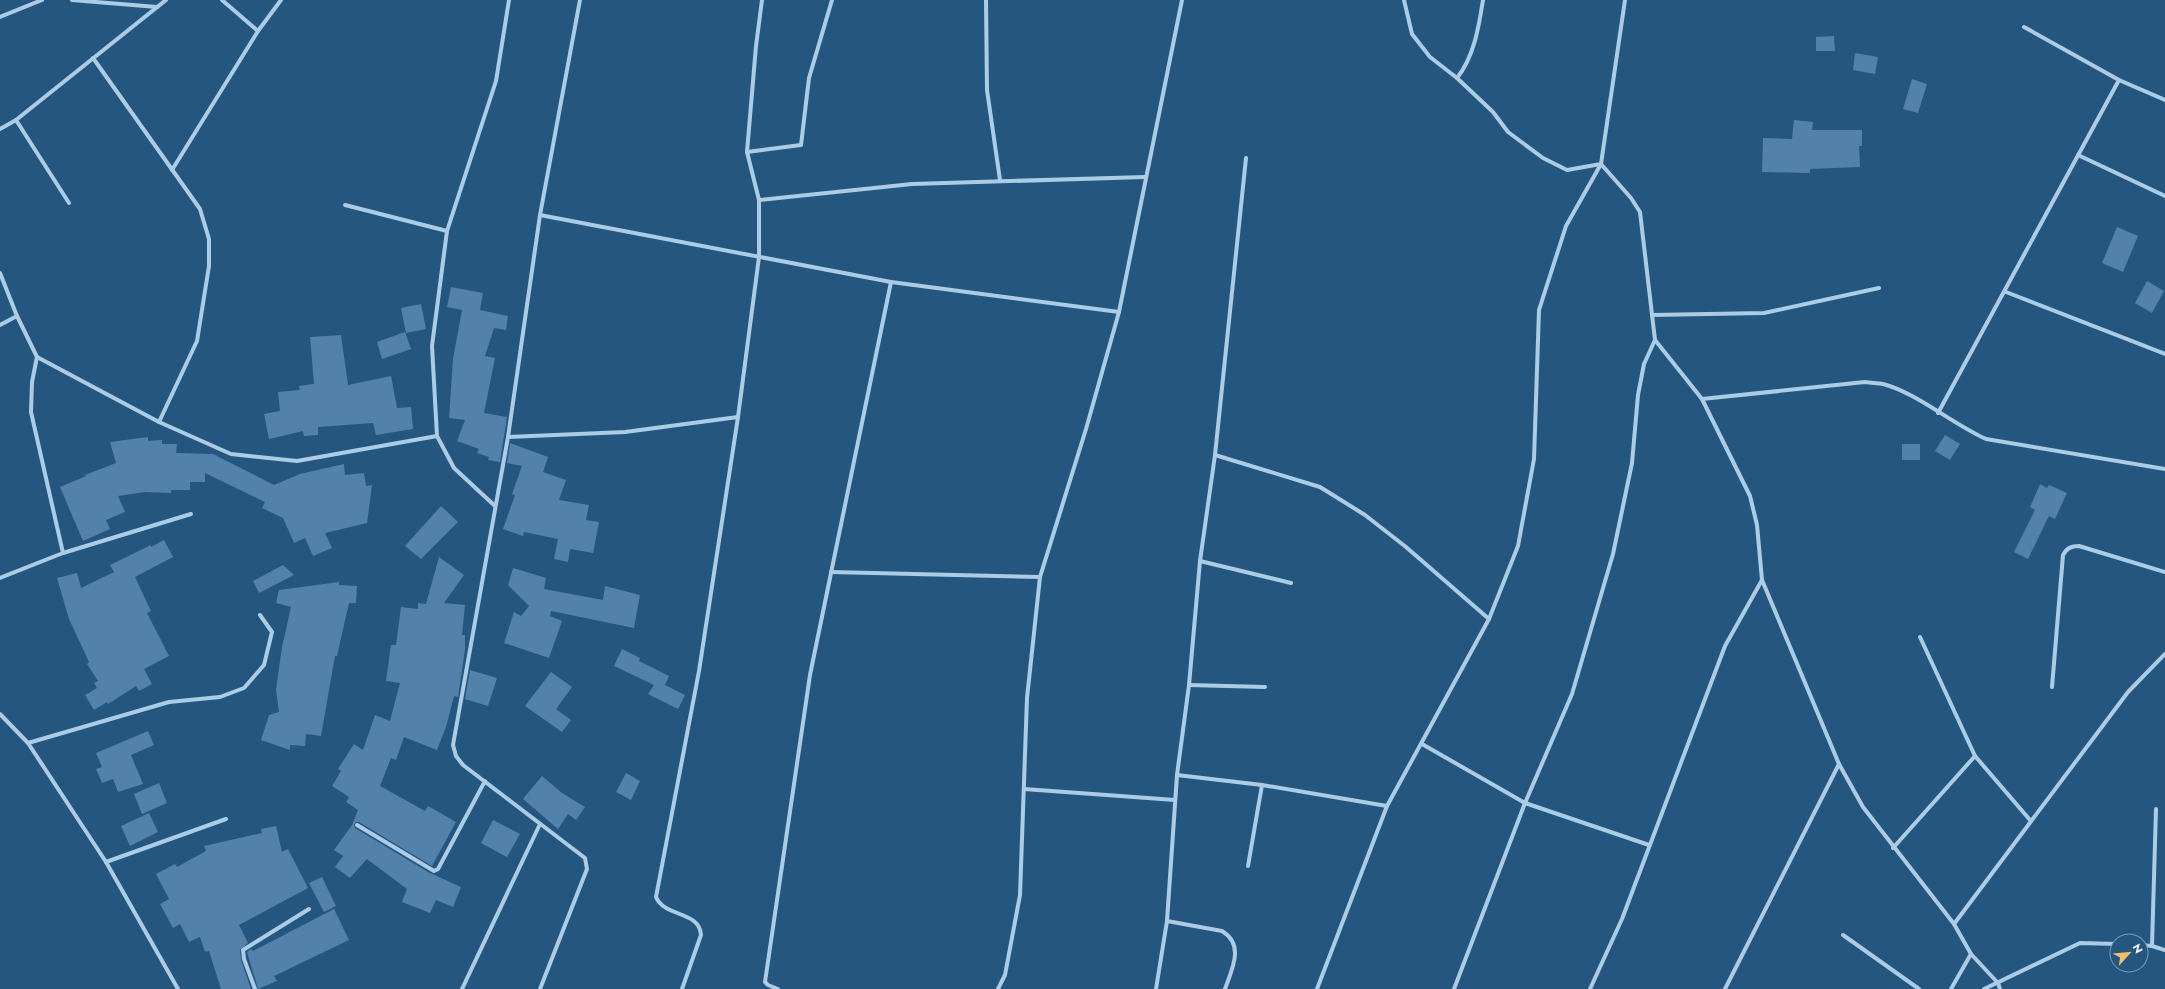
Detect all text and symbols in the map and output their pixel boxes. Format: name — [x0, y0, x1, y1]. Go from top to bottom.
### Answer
north arrow — [2109, 933, 2149, 973]
text: N — [2129, 941, 2147, 956]

